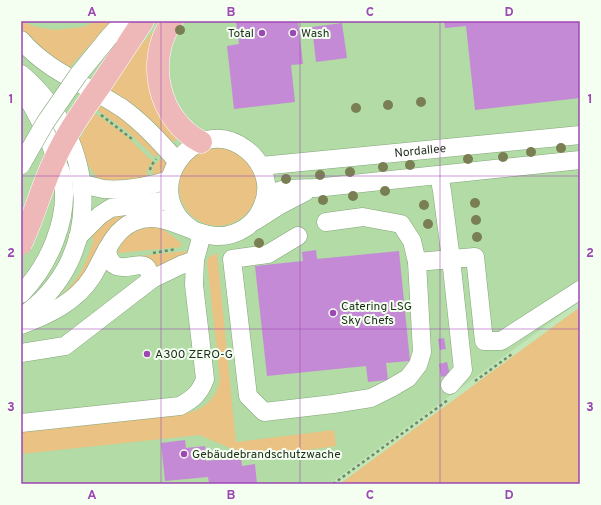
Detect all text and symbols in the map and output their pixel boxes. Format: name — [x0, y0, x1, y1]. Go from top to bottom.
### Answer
text: A — [87, 5, 97, 21]
text: B — [227, 5, 236, 21]
text: C — [366, 5, 374, 21]
text: D — [504, 5, 514, 21]
place label: Total — [228, 26, 254, 42]
place label: Wash — [301, 26, 329, 42]
marker: Total — [257, 28, 267, 38]
marker: Wash — [288, 28, 298, 38]
text: 1 — [8, 92, 14, 108]
text: 1 — [587, 92, 593, 108]
street label: Nordallee — [394, 141, 447, 162]
text: 2 — [7, 246, 15, 262]
text: 2 — [586, 246, 594, 262]
place label: Catering LSG Sky Chefs — [341, 299, 412, 329]
marker: Catering LSG Sky Chefs — [328, 308, 338, 318]
place label: A300 ZERO-G — [155, 347, 233, 363]
marker: A300 ZERO-G — [142, 349, 152, 359]
text: 3 — [7, 400, 15, 416]
text: 3 — [586, 400, 594, 416]
place label: Gebäudebrandschutzwache — [192, 447, 341, 463]
marker: Gebäudebrandschutzwache — [179, 449, 189, 459]
text: A — [87, 488, 97, 504]
text: B — [227, 488, 236, 504]
text: C — [366, 488, 374, 504]
text: D — [504, 488, 514, 504]

